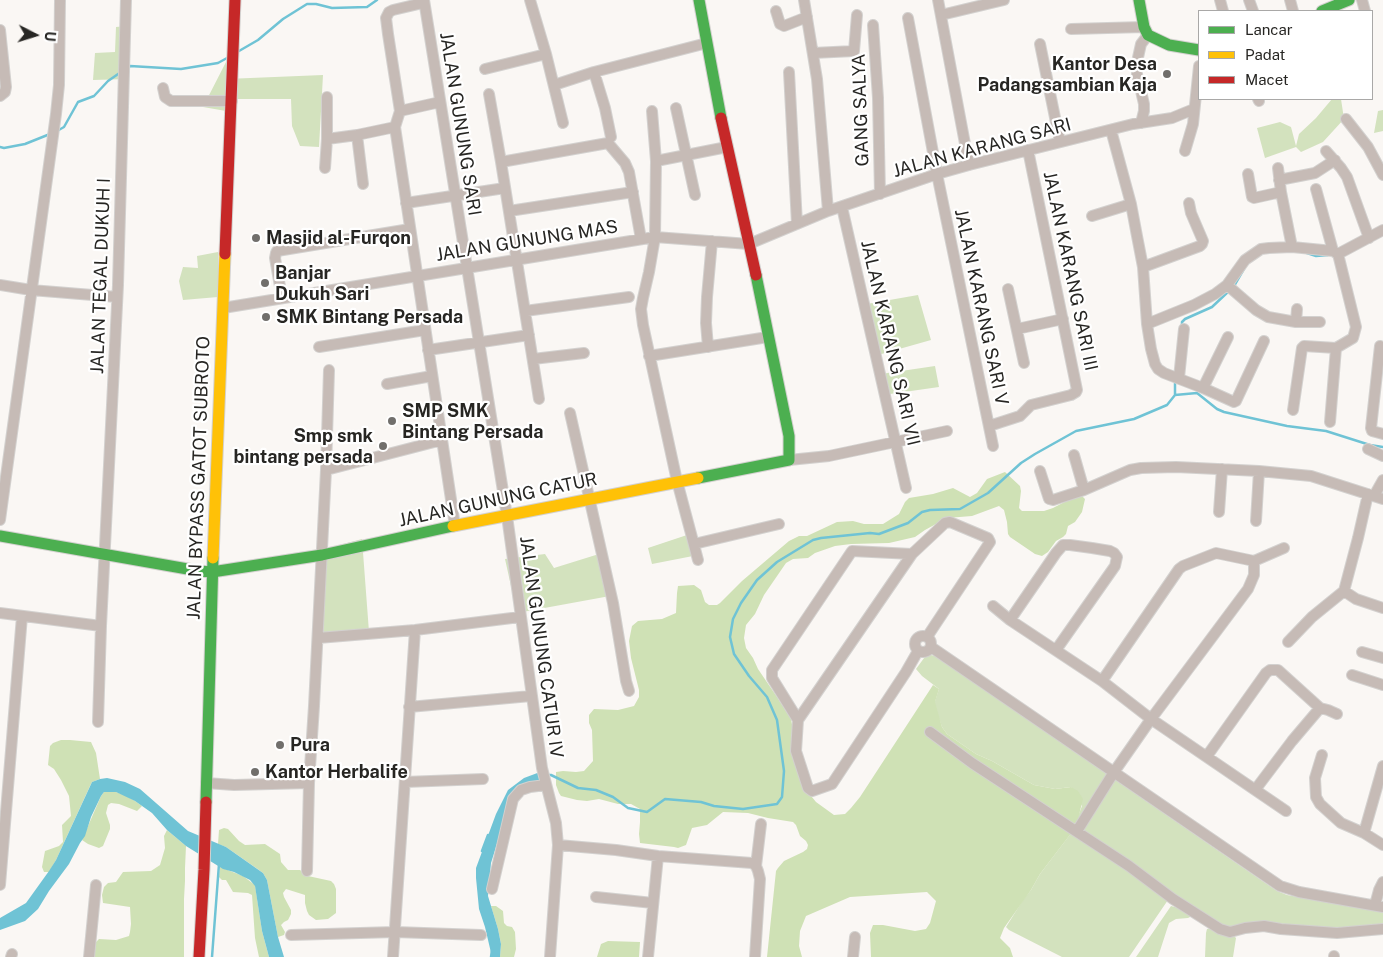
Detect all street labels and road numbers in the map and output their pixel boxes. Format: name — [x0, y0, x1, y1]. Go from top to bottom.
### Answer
street label: JALAN GUNUNG SARI — [435, 31, 485, 217]
street label: GANG SALYA — [848, 53, 874, 167]
street label: JALAN KARANG SARI — [890, 114, 1074, 182]
street label: JALAN KARANG SARI III — [1038, 169, 1102, 373]
street label: JALAN TEGAL DUKUH I — [87, 178, 115, 374]
street label: JALAN KARANG SARI V — [950, 207, 1012, 407]
street label: JALAN GUNUNG MAS — [434, 216, 620, 266]
street label: JALAN KARANG SARI VII — [856, 238, 924, 448]
street label: JALAN BYPASS GATOT SUBROTO — [183, 336, 215, 620]
street label: JALAN GUNUNG CATUR — [397, 468, 599, 532]
street label: JALAN GUNUNG CATUR IV — [515, 535, 567, 759]

